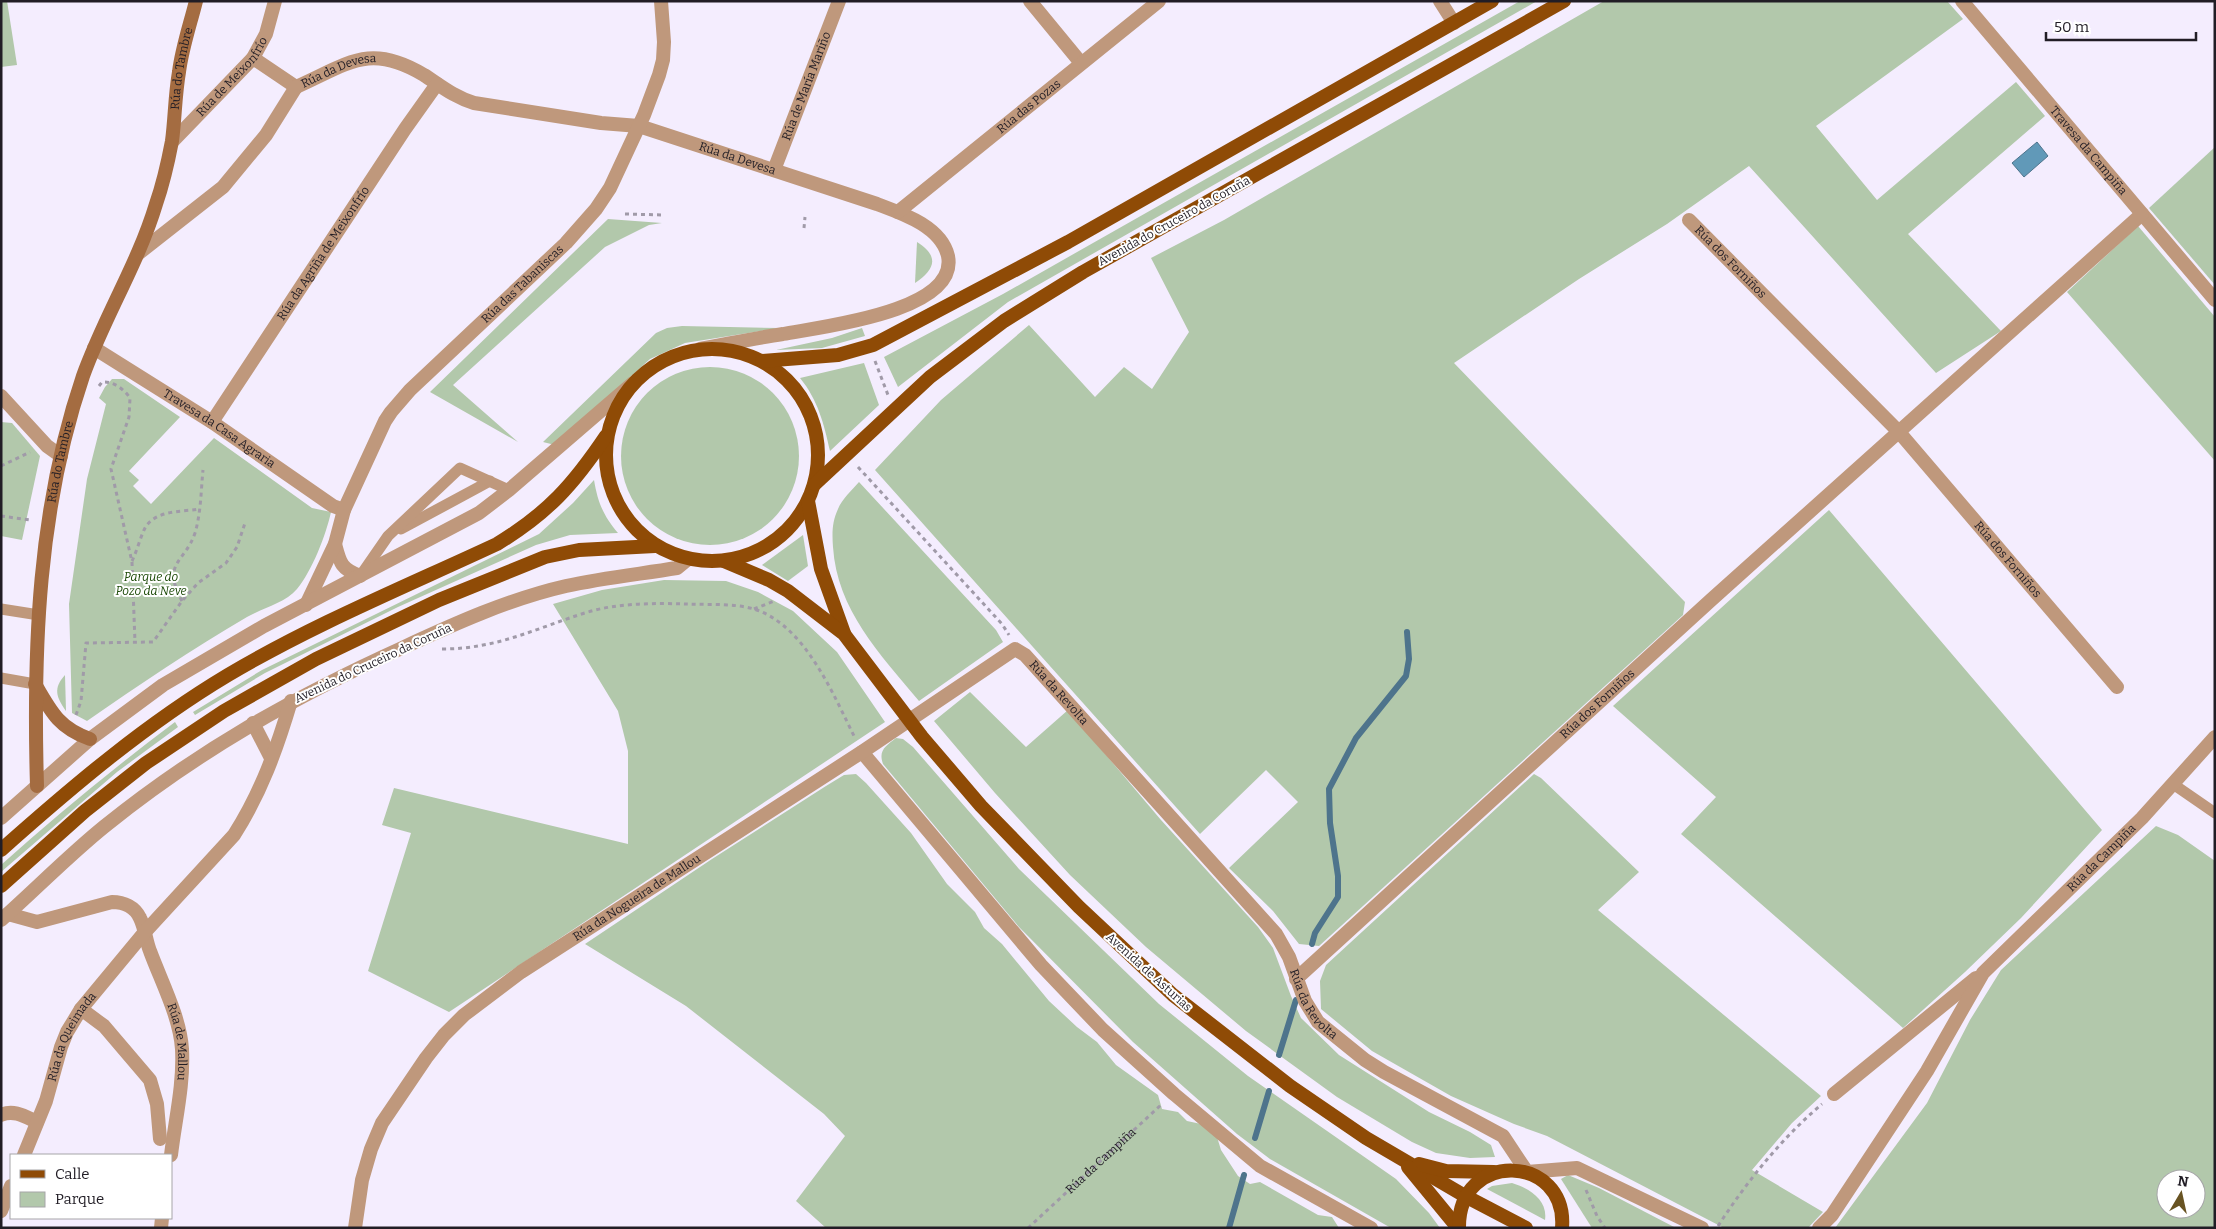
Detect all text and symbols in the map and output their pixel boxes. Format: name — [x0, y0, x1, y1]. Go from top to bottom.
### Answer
scale bar — [2046, 10, 2196, 42]
text: 50 m — [2054, 18, 2090, 36]
street label: Rúa do Tambre — [168, 26, 196, 110]
street label: Rúa de María Mariño — [779, 30, 834, 142]
street label: Rúa de Meixonfrío — [194, 34, 270, 119]
street label: Rúa da Devesa — [299, 51, 377, 91]
street label: Rúa das Pozas — [994, 76, 1063, 136]
street label: Travesa da Campiña — [2047, 103, 2130, 198]
street label: Rúa da Devesa — [697, 139, 778, 178]
street label: Avenida do Cruceiro da Coruña — [1096, 173, 1253, 269]
street label: Rúa da Agriña de Meixonfrío — [274, 184, 372, 323]
street label: Rúa dos Forniños — [1692, 223, 1769, 301]
street label: Rúa das Tabaniscas — [478, 242, 566, 326]
street label: Travesa da Casa Agraria — [161, 386, 278, 471]
street label: Rúa do Tambre — [45, 419, 76, 504]
street label: Rúa dos Forniños — [1971, 518, 2045, 601]
park label: Parque do Pozo da Neve — [115, 570, 187, 598]
street label: Avenida do Cruceiro da Coruña — [292, 620, 454, 706]
street label: Rúa da Revolta — [1026, 658, 1092, 728]
street label: Rúa dos Forniños — [1557, 666, 1638, 741]
street label: Rúa da Campiña — [2064, 821, 2139, 894]
street label: Rúa da Nogueira de Mallou — [570, 851, 703, 944]
street label: Avenida de Asturias — [1103, 930, 1195, 1014]
street label: Rúa da Revolta — [1287, 967, 1341, 1042]
street label: Rúa da Queimada — [45, 989, 99, 1083]
street label: Rúa de Mallou — [164, 1001, 189, 1082]
street label: Rúa da Campiña — [1063, 1125, 1139, 1197]
legend — [10, 1154, 172, 1219]
text: Calle — [55, 1165, 89, 1183]
north arrow — [2156, 1169, 2206, 1219]
text: N — [2176, 1172, 2190, 1191]
text: Parque — [55, 1190, 104, 1208]

